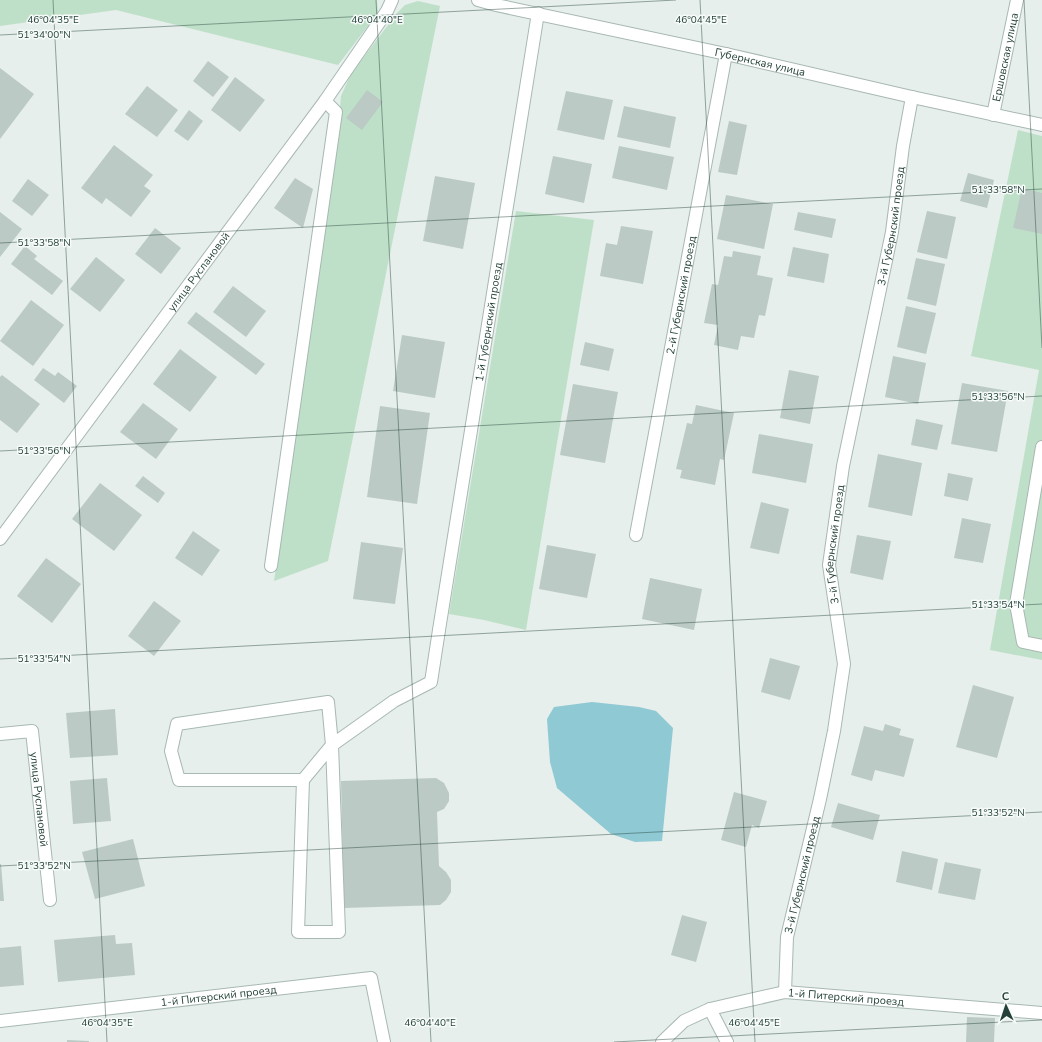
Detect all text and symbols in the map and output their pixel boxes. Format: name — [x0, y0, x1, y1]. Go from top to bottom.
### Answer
street label: Ершовская улица — [988, 11, 1022, 103]
text: 46°04'35"E — [27, 13, 79, 27]
text: 46°04'40"E — [351, 13, 403, 27]
text: 46°04'45"E — [675, 13, 727, 27]
text: 51°34'00"N — [17, 28, 71, 42]
street label: Губернская улица — [714, 44, 807, 80]
street label: 3-й Губернский проезд — [873, 165, 908, 287]
text: 51°33'58"N — [971, 183, 1025, 197]
street label: улица Руслановой — [164, 229, 233, 314]
street label: 2-й Губернский проезд — [662, 234, 699, 356]
text: 51°33'58"N — [17, 236, 71, 250]
street label: 1-й Губернский проезд — [471, 261, 505, 383]
text: 51°33'56"N — [971, 390, 1025, 404]
text: 51°33'56"N — [17, 444, 71, 458]
street label: 3-й Губернский проезд — [821, 483, 848, 605]
text: 51°33'54"N — [971, 598, 1025, 612]
text: 51°33'54"N — [17, 652, 71, 666]
street label: улица Руслановой — [27, 751, 52, 848]
text: 51°33'52"N — [971, 806, 1025, 820]
street label: 3-й Губернский проезд — [781, 814, 823, 935]
text: 51°33'52"N — [17, 859, 71, 873]
street label: 1-й Питерский проезд — [160, 981, 278, 1010]
street label: 1-й Питерский проезд — [787, 985, 905, 1009]
north arrow — [986, 986, 1026, 1026]
text: С — [1001, 989, 1010, 1004]
text: 46°04'35"E — [81, 1016, 133, 1030]
text: 46°04'40"E — [404, 1016, 456, 1030]
text: 46°04'45"E — [728, 1016, 780, 1030]

